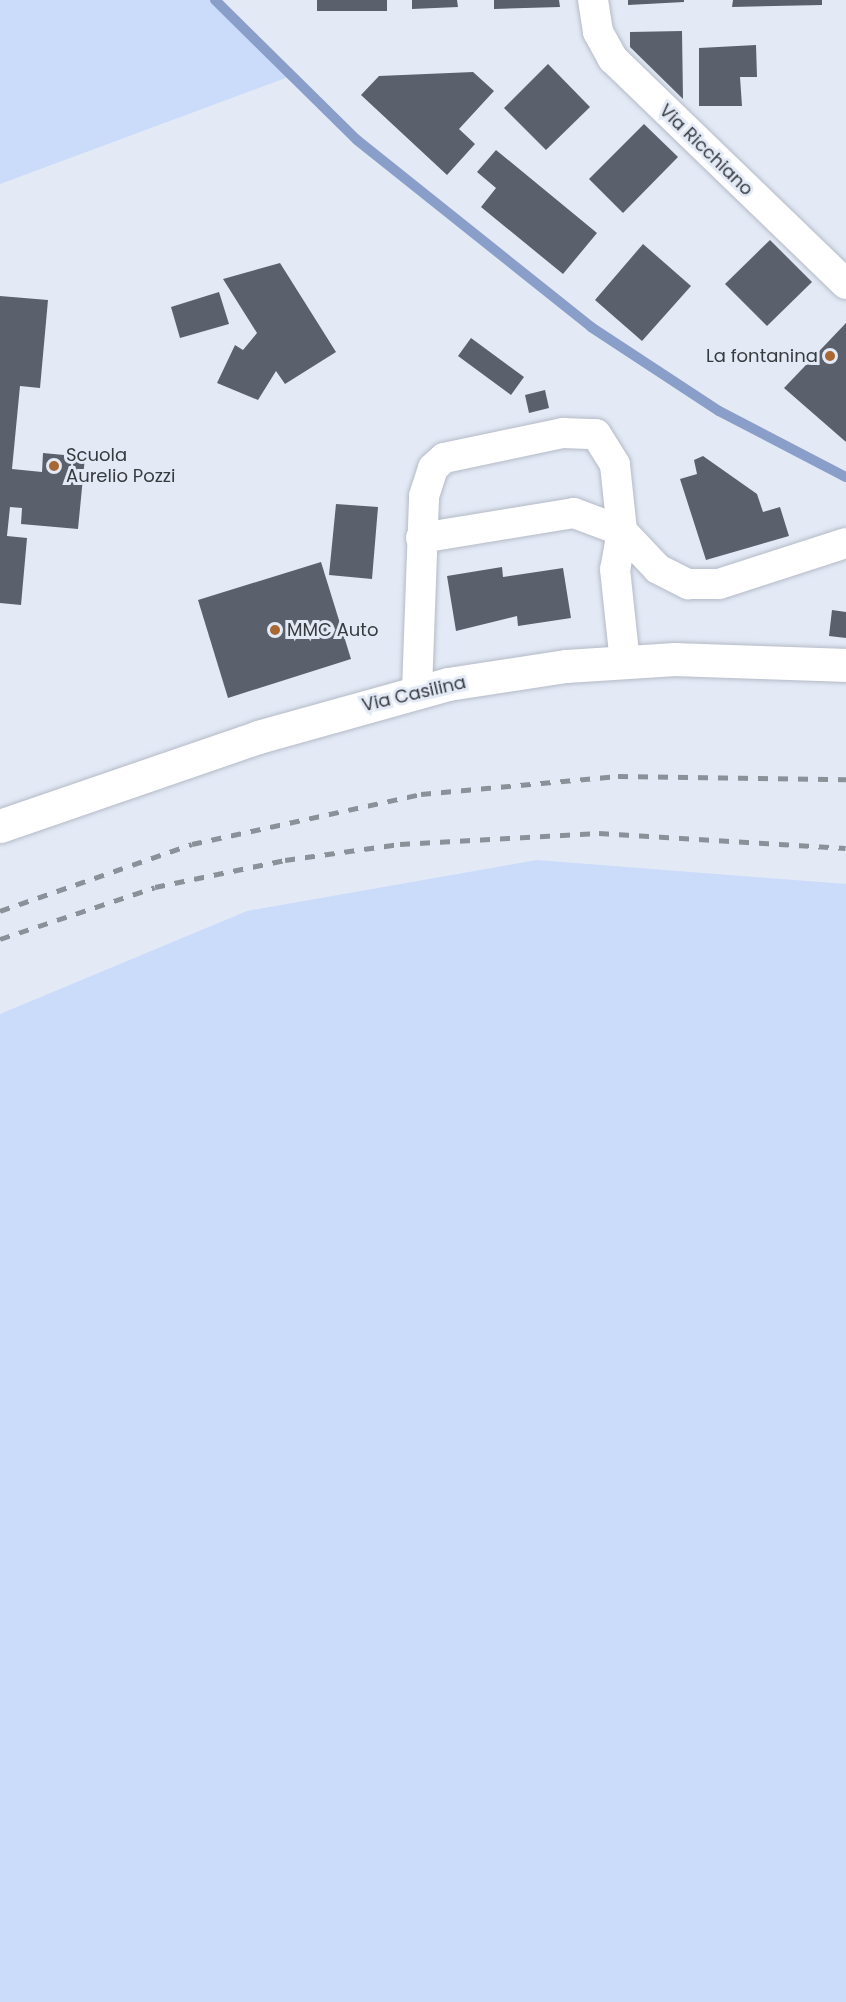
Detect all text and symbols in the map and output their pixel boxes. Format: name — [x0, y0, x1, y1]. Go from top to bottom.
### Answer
street label: Via Ricchiano — [655, 100, 757, 200]
place label: La fontanina — [706, 345, 818, 367]
marker: La fontanina — [823, 349, 837, 363]
place label: Scuola Aurelio Pozzi — [66, 445, 175, 488]
marker: Scuola Aurelio Pozzi — [47, 459, 61, 473]
place label: MMC Auto — [287, 619, 378, 641]
marker: MMC Auto — [268, 623, 282, 637]
street label: Via Casilina — [360, 672, 468, 716]

